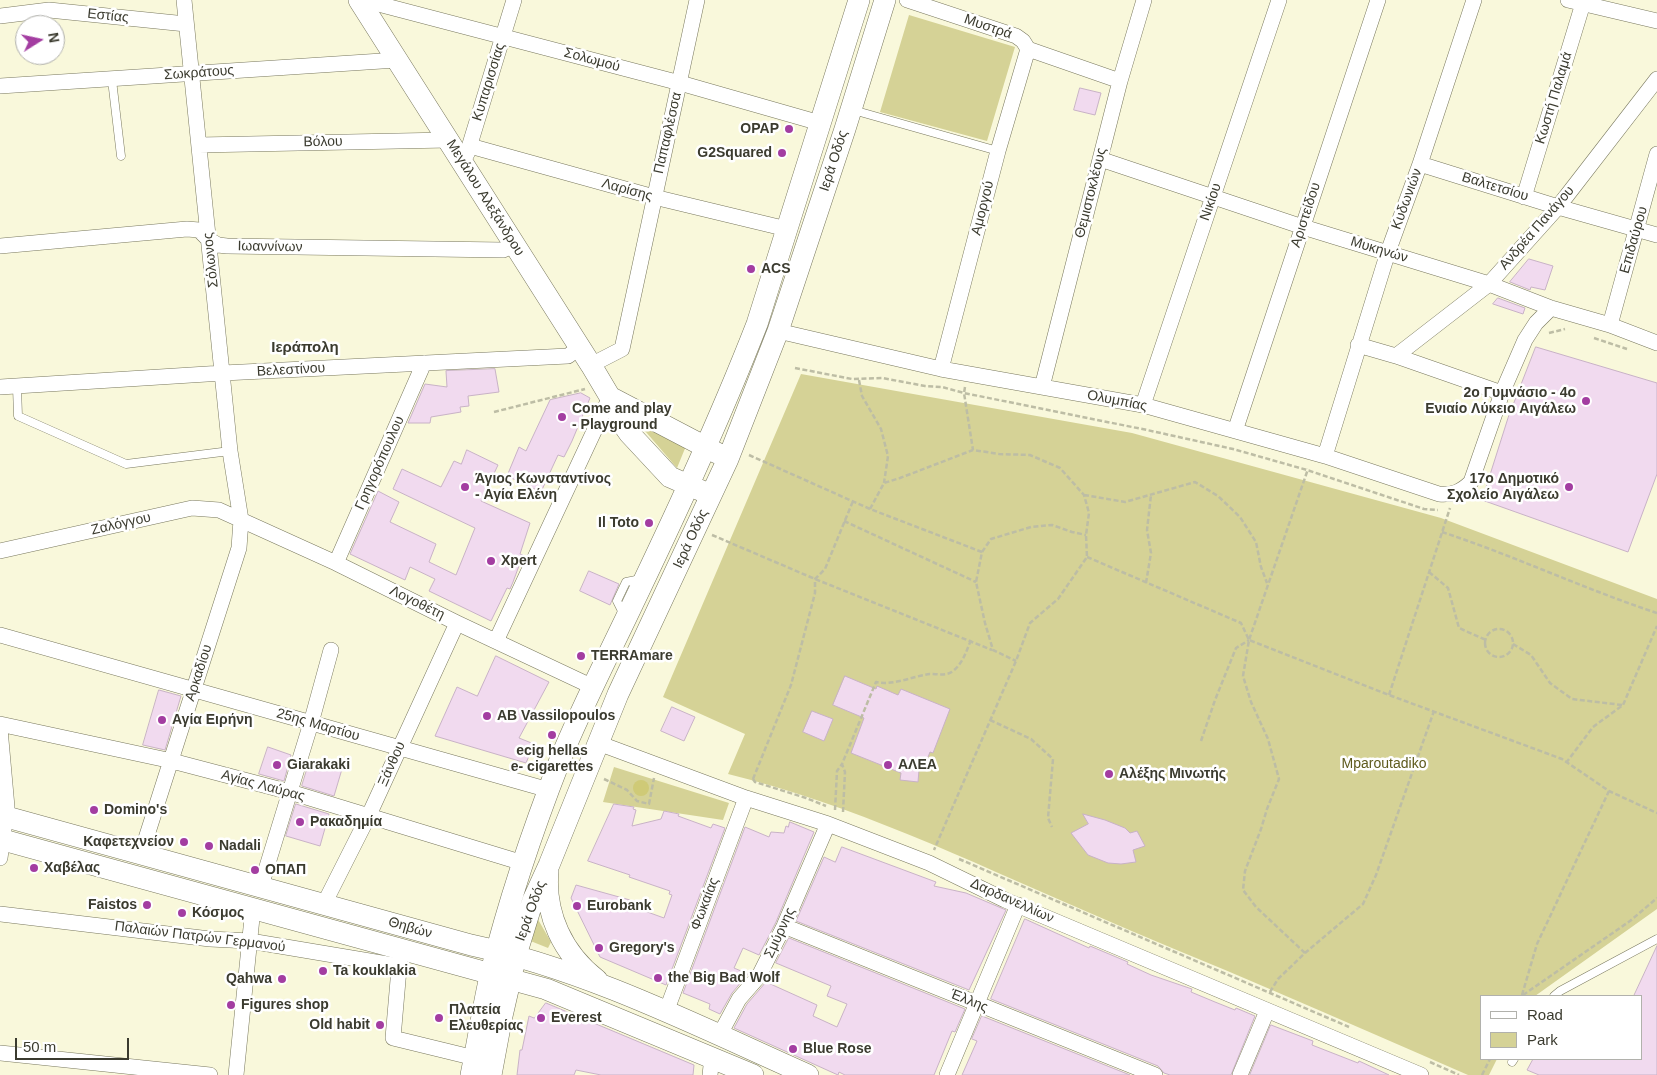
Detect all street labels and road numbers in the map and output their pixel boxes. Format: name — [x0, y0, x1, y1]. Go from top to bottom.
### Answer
street label: Εστίας — [87, 5, 129, 27]
street label: Μυστρά — [962, 11, 1014, 43]
street label: Κυπαρισσίας — [469, 41, 509, 123]
street label: Σολωμού — [562, 44, 622, 76]
street label: Κωστή Παλαμά — [1532, 50, 1576, 146]
street label: Σωκράτους — [163, 62, 235, 84]
street label: Παπαφλέσσα — [650, 91, 686, 175]
street label: Ιερά Οδός — [816, 128, 852, 194]
street label: Βόλου — [303, 133, 343, 151]
street label: Μεγάλου Αλεξάνδρου — [442, 137, 528, 259]
street label: Θεμιστοκλέους — [1072, 146, 1110, 240]
street label: Κυδωνιών — [1388, 166, 1426, 232]
street label: Βαλτετσίου — [1460, 169, 1530, 205]
street label: Λαρίσης — [600, 175, 654, 205]
street label: Αμοργού — [968, 179, 998, 237]
street label: Αριστείδου — [1288, 180, 1324, 250]
street label: Νικίου — [1197, 181, 1225, 223]
street label: Ανδρέα Πανάγου — [1496, 183, 1578, 273]
street label: Επιδαύρου — [1616, 204, 1652, 276]
street label: Σόλωνος — [200, 232, 222, 288]
street label: Μυκηνών — [1348, 233, 1410, 267]
street label: Ιωαννίνων — [237, 238, 303, 256]
street label: Βελεστίνου — [256, 360, 326, 380]
street label: Ολυμπίας — [1086, 387, 1148, 415]
street label: Γρηγορόπουλου — [352, 413, 408, 513]
street label: Ιερά Οδός — [670, 507, 712, 571]
street label: Ζαλόγγου — [90, 509, 152, 539]
street label: Λογοθέτη — [387, 582, 447, 624]
street label: Αρκαδίου — [182, 643, 216, 703]
street label: 25ης Μαρτίου — [275, 705, 361, 745]
street label: Ξάνθου — [375, 739, 409, 789]
street label: Αγίας Λαύρας — [219, 767, 307, 805]
street label: Φωκαίας — [687, 875, 723, 933]
street label: Δαρδανελλίων — [968, 875, 1056, 927]
street label: Ιερά Οδός — [512, 878, 550, 944]
street label: Σμύρνης — [761, 905, 799, 961]
street label: Θηβών — [386, 914, 434, 942]
street label: Παλαιών Πατρών Γερμανού — [114, 918, 286, 956]
street label: Έλλης — [948, 986, 990, 1016]

